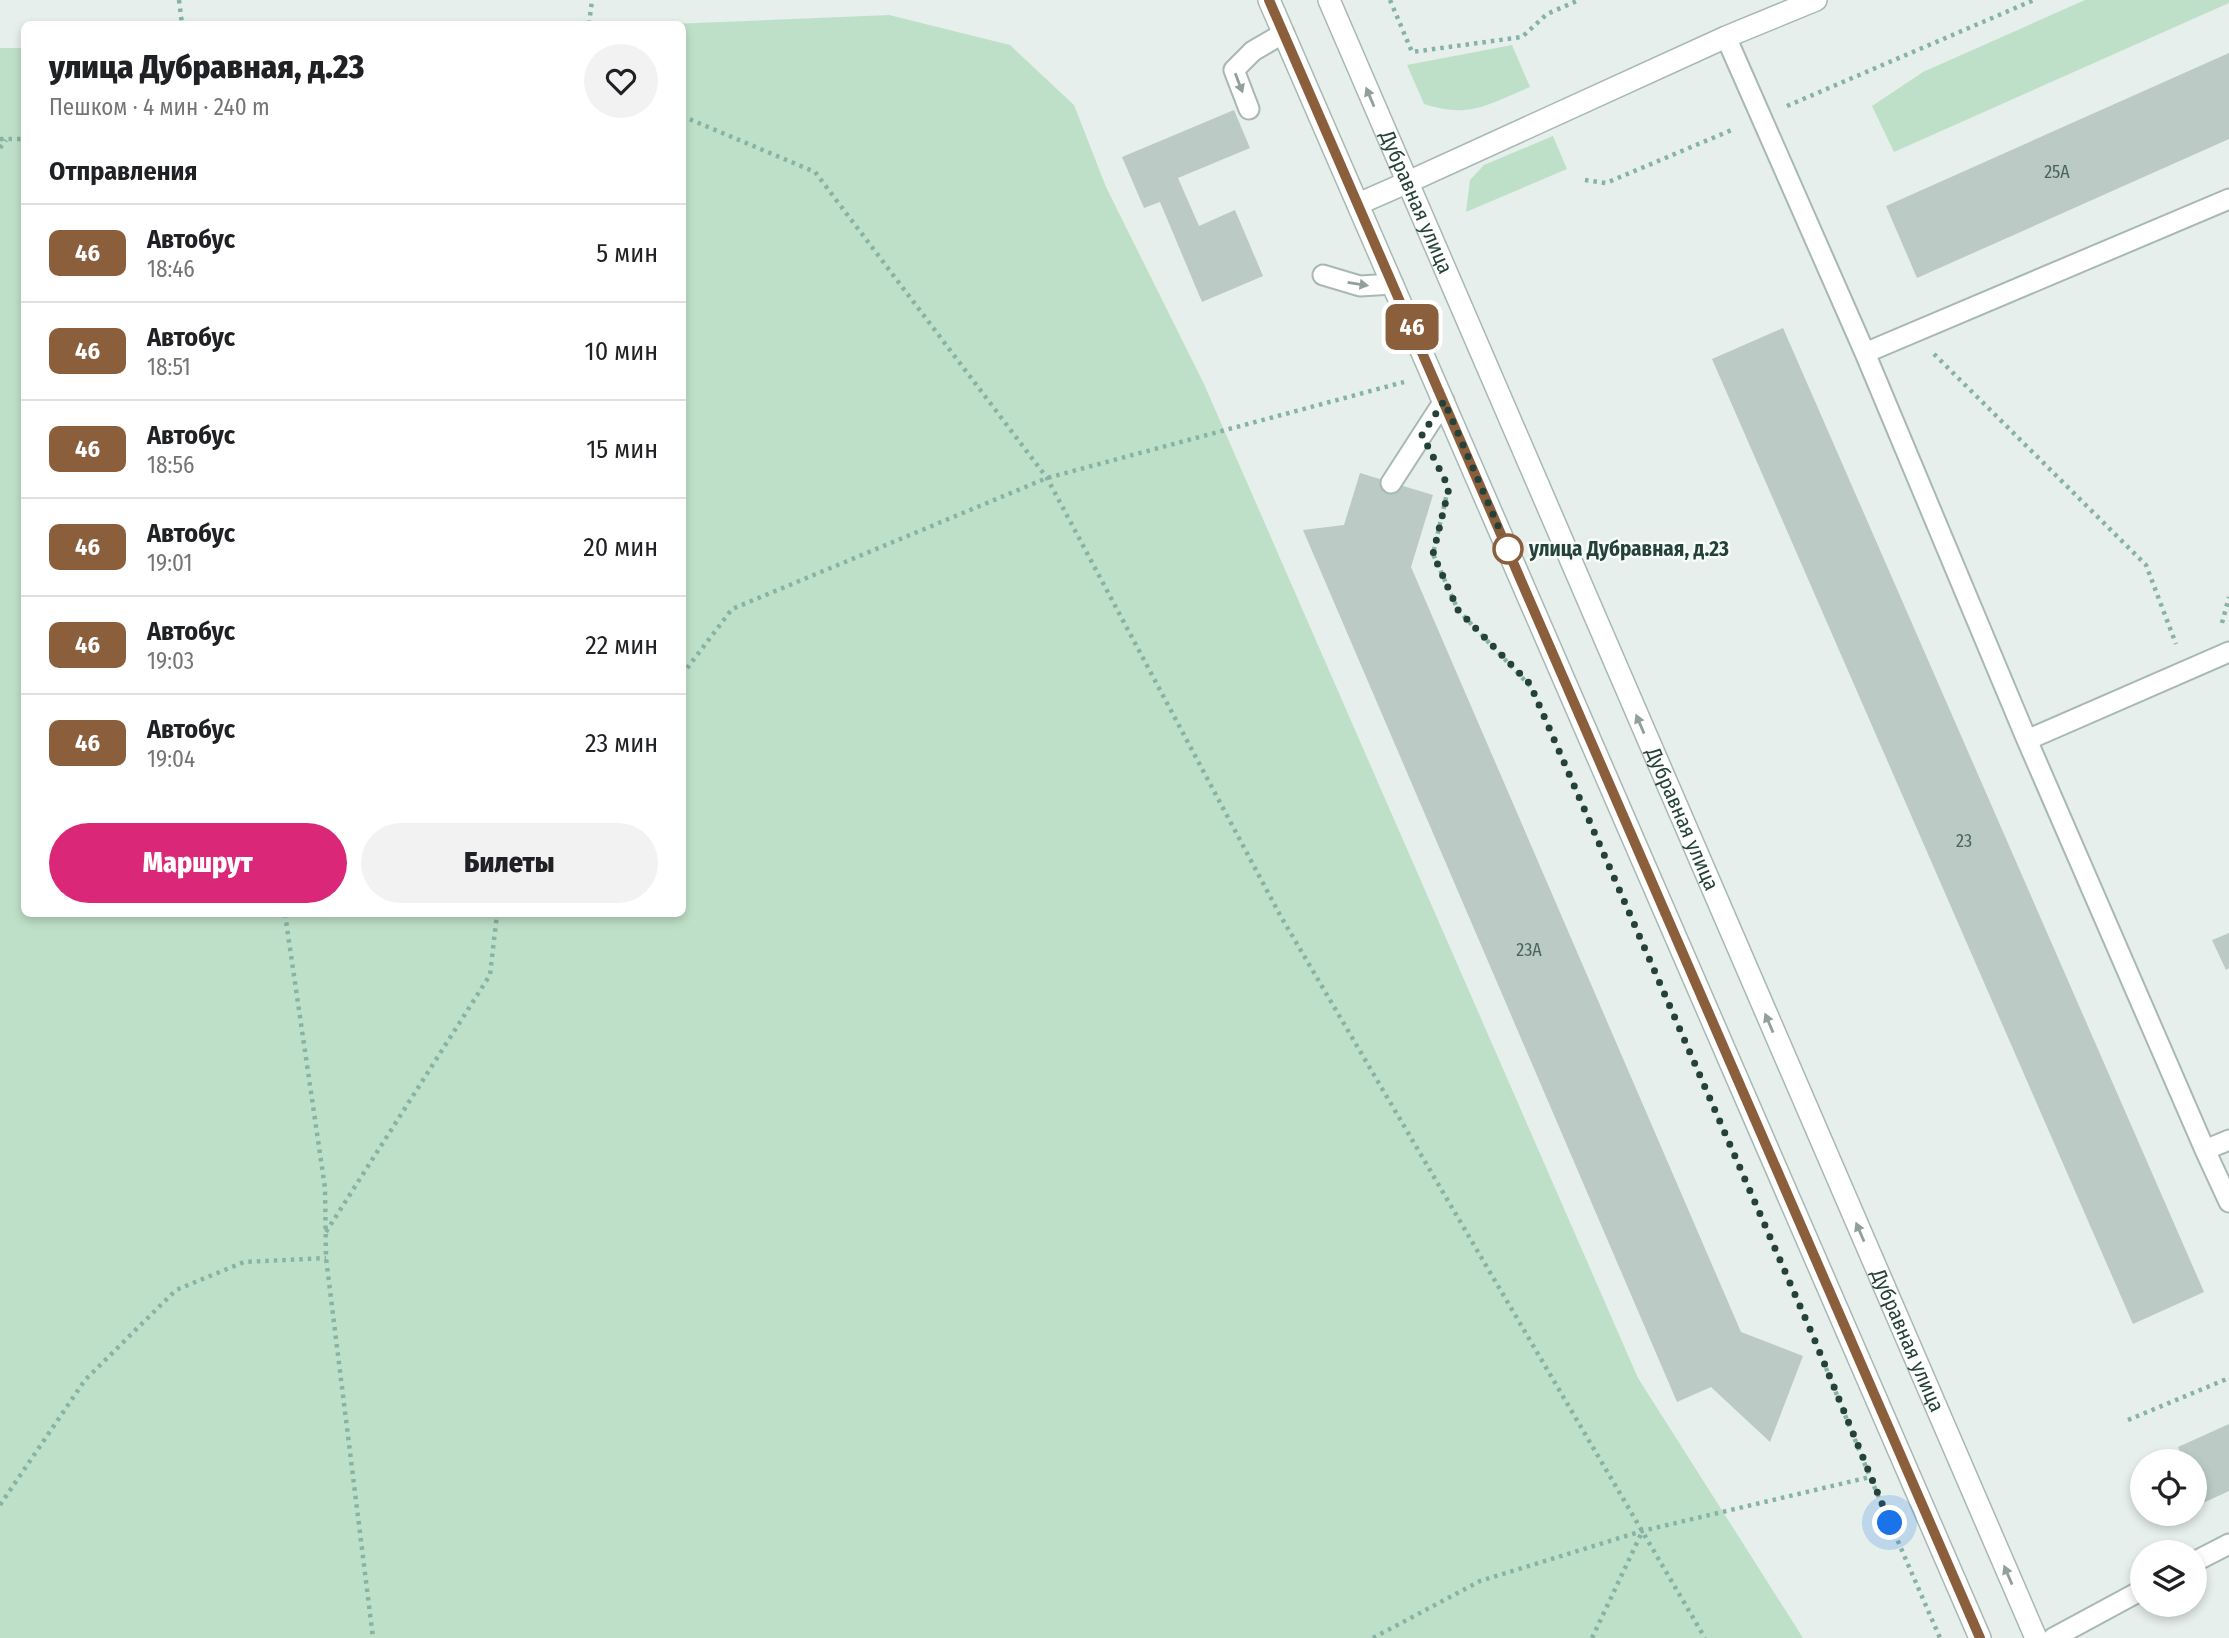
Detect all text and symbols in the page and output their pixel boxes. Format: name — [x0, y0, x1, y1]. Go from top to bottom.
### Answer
button: heart — [584, 44, 658, 118]
text: улица Дубравная, д.23 — [49, 47, 364, 87]
one-way arrow — [1233, 73, 1244, 94]
one-way arrow — [1364, 87, 1375, 108]
text: Пешком · 4 мин · 240 m — [49, 93, 270, 121]
street label: Дубравная улица — [1373, 126, 1458, 277]
text: Отправления — [49, 156, 198, 187]
house number: 25А — [2044, 161, 2070, 183]
text: Автобус — [147, 224, 235, 255]
text: 5 мин — [596, 238, 658, 269]
text: 46 — [75, 239, 100, 267]
text: 18:46 — [147, 255, 195, 283]
one-way arrow — [1347, 279, 1369, 290]
line badge: 46 — [1380, 304, 1444, 350]
text: 46 — [1400, 313, 1424, 341]
text: Автобус — [147, 322, 235, 353]
text: 10 мин — [585, 336, 658, 367]
text: 46 — [75, 337, 100, 365]
text: 18:51 — [147, 353, 191, 381]
text: Автобус — [147, 420, 235, 451]
text: 15 мин — [586, 434, 658, 465]
text: 46 — [75, 435, 100, 463]
text: 18:56 — [147, 451, 194, 479]
text: Автобус — [147, 518, 235, 549]
text: 20 мин — [583, 532, 658, 563]
text: 46 — [75, 533, 100, 561]
marker: улица Дубравная, д.23 — [1493, 534, 1523, 564]
place label: улица Дубравная, д.23 — [1528, 536, 1729, 562]
text: 19:01 — [147, 549, 192, 577]
text: Автобус — [147, 616, 235, 647]
text: 22 мин — [585, 630, 658, 661]
text: 46 — [75, 631, 100, 659]
text: 19:03 — [147, 647, 194, 675]
text: Автобус — [147, 714, 235, 745]
one-way arrow — [1634, 714, 1646, 734]
text: 23 мин — [585, 728, 658, 759]
text: 46 — [75, 729, 100, 757]
street label: Дубравная улица — [1640, 743, 1725, 894]
text: 19:04 — [147, 745, 195, 773]
button: Маршрут — [49, 823, 347, 903]
button: Билеты — [361, 823, 658, 903]
house number: 23 — [1956, 830, 1972, 852]
house number: 23А — [1516, 939, 1542, 961]
one-way arrow — [1764, 1012, 1775, 1033]
one-way arrow — [1854, 1221, 1865, 1242]
street label: Дубравная улица — [1865, 1264, 1950, 1416]
map controls — [2130, 1449, 2207, 1617]
button: locate — [2130, 1449, 2207, 1526]
your location — [1872, 1505, 1907, 1540]
button: layers — [2130, 1540, 2207, 1617]
one-way arrow — [2003, 1565, 2014, 1586]

